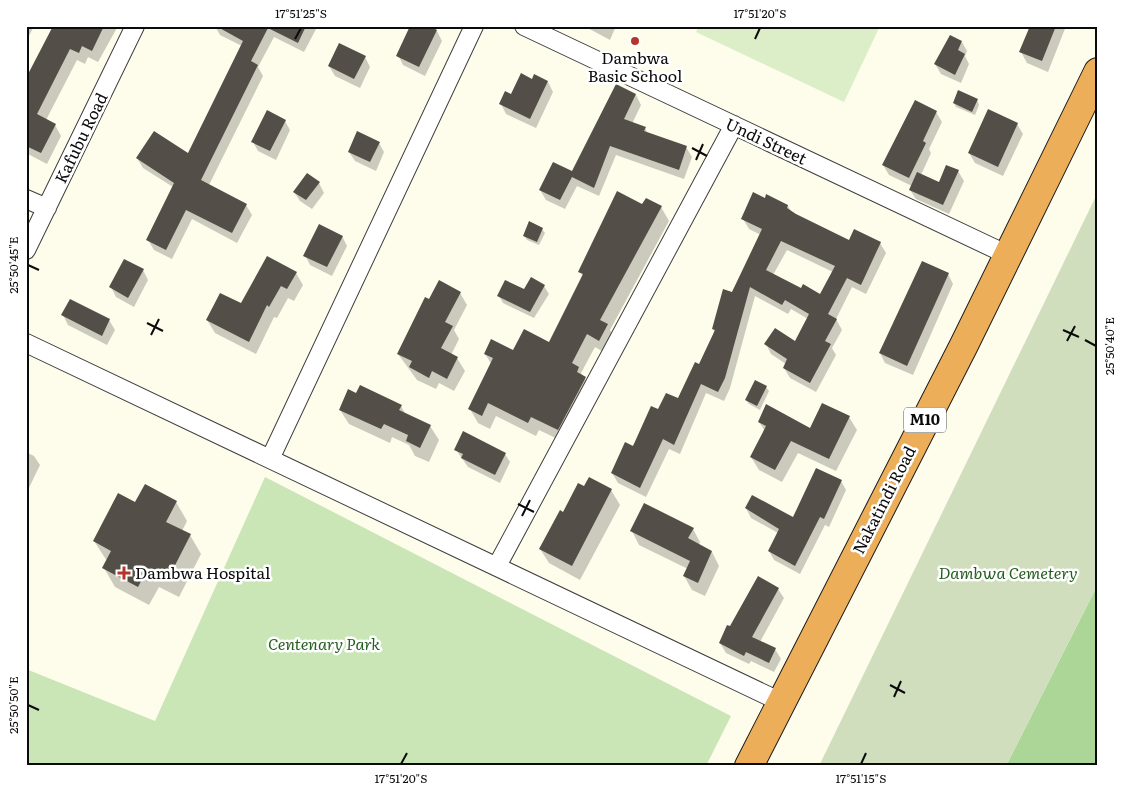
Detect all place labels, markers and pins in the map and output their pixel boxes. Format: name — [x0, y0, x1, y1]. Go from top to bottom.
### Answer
marker: Dambwa Basic School — [629, 35, 641, 47]
place label: Dambwa Basic School — [588, 45, 682, 87]
place label: Dambwa Hospital — [135, 560, 270, 584]
marker: Dambwa Hospital — [117, 566, 131, 580]

